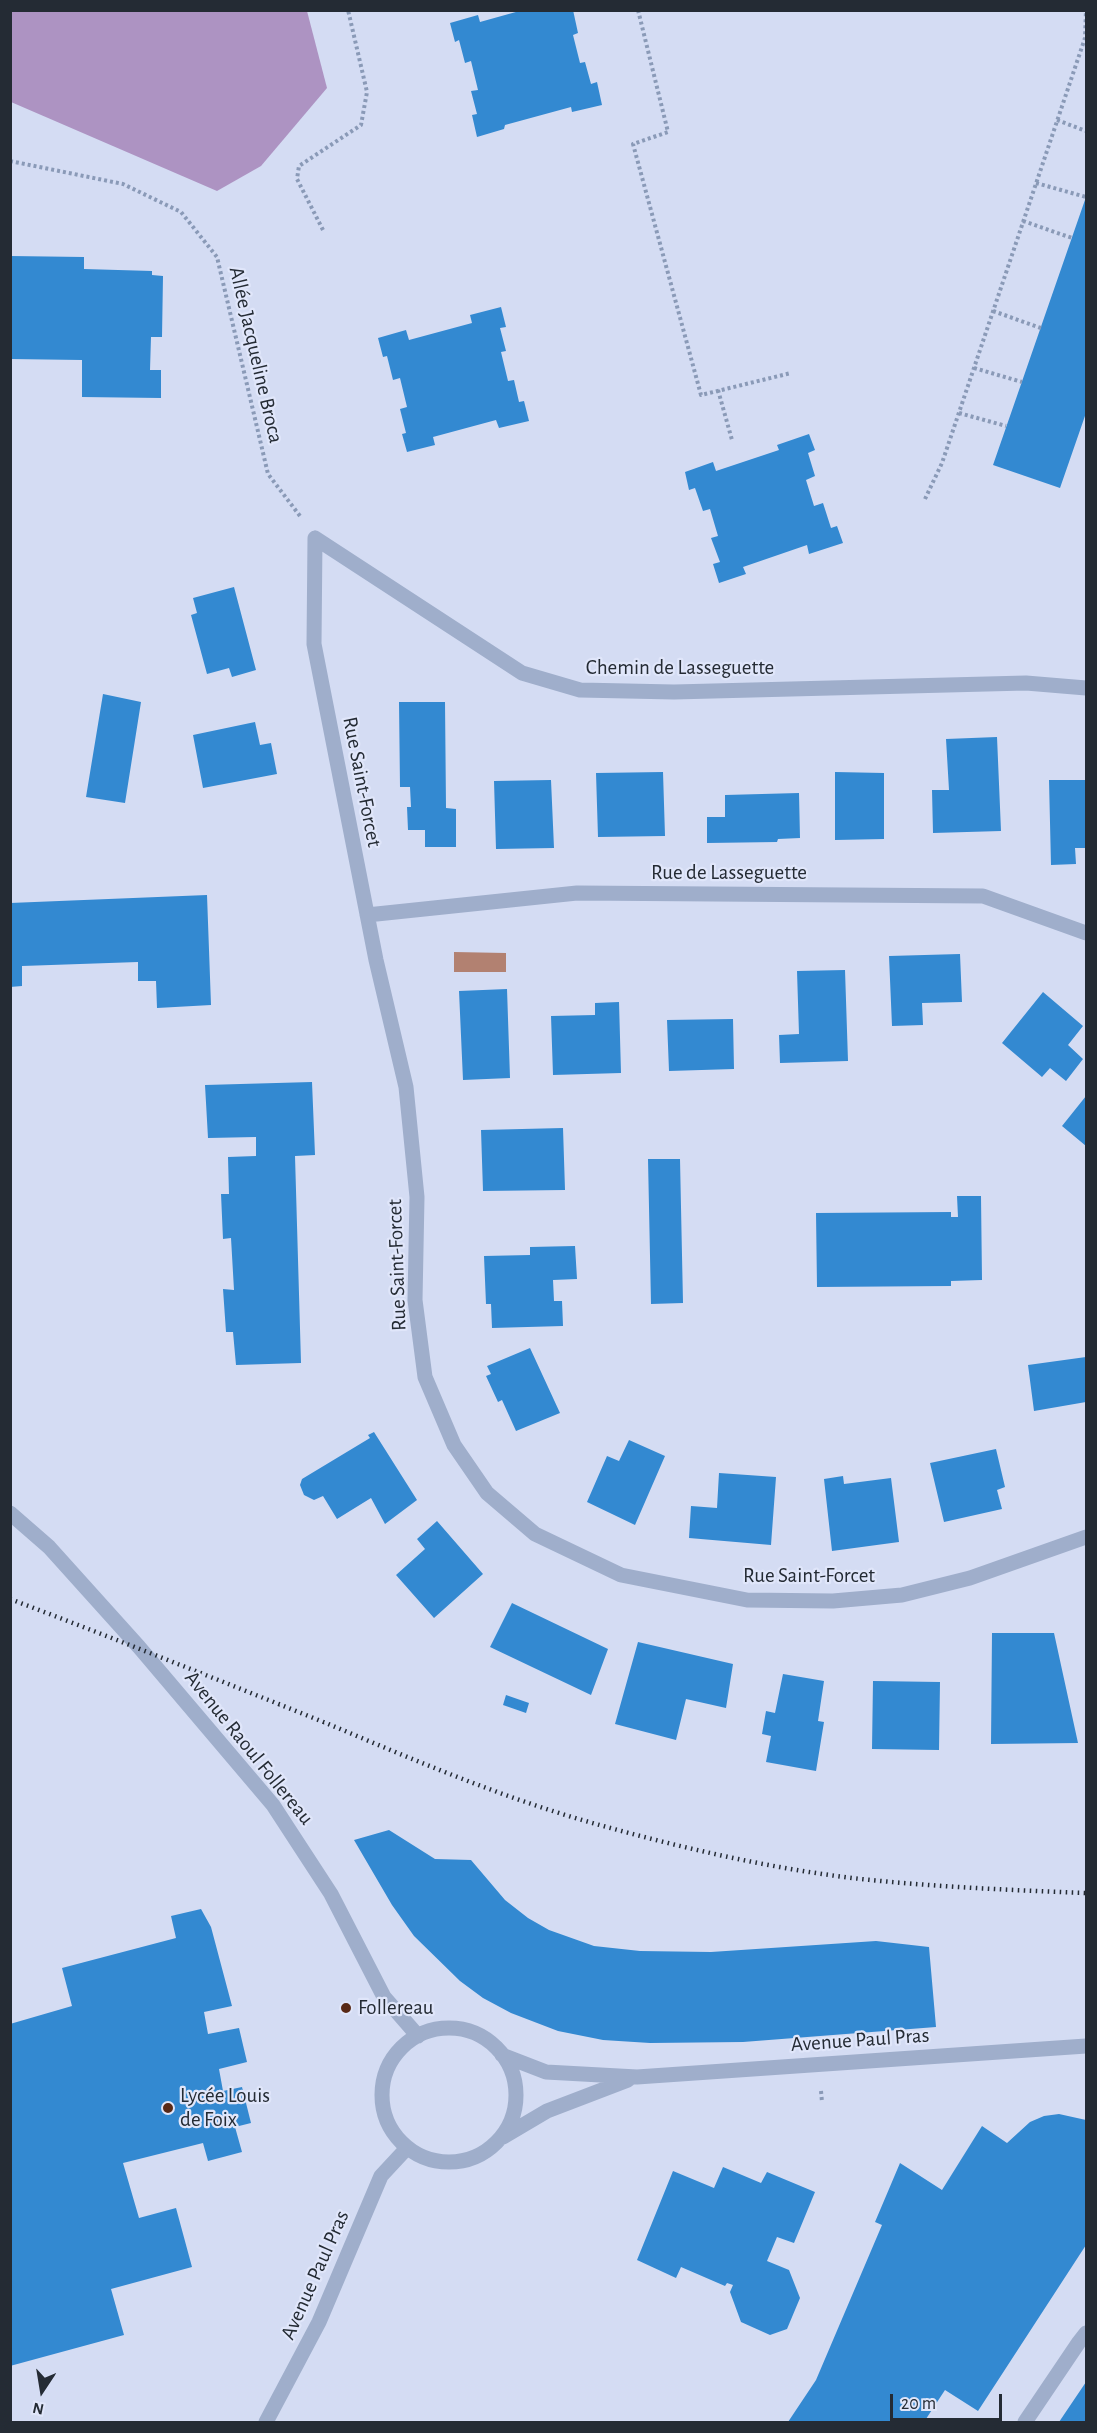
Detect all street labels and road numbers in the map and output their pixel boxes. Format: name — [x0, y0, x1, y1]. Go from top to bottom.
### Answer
street label: Allée Jacqueline Broca — [223, 264, 289, 446]
street label: Chemin de Lasseguette — [586, 655, 774, 681]
street label: Rue Saint-Forcet — [337, 715, 387, 849]
street label: Rue de Lasseguette — [651, 860, 807, 886]
street label: Rue Saint-Forcet — [382, 1199, 412, 1331]
street label: Rue Saint-Forcet — [743, 1563, 875, 1589]
street label: Avenue Raoul Follereau — [179, 1666, 319, 1830]
street label: Avenue Paul Pras — [790, 2023, 930, 2057]
street label: Avenue Paul Pras — [275, 2206, 355, 2344]

